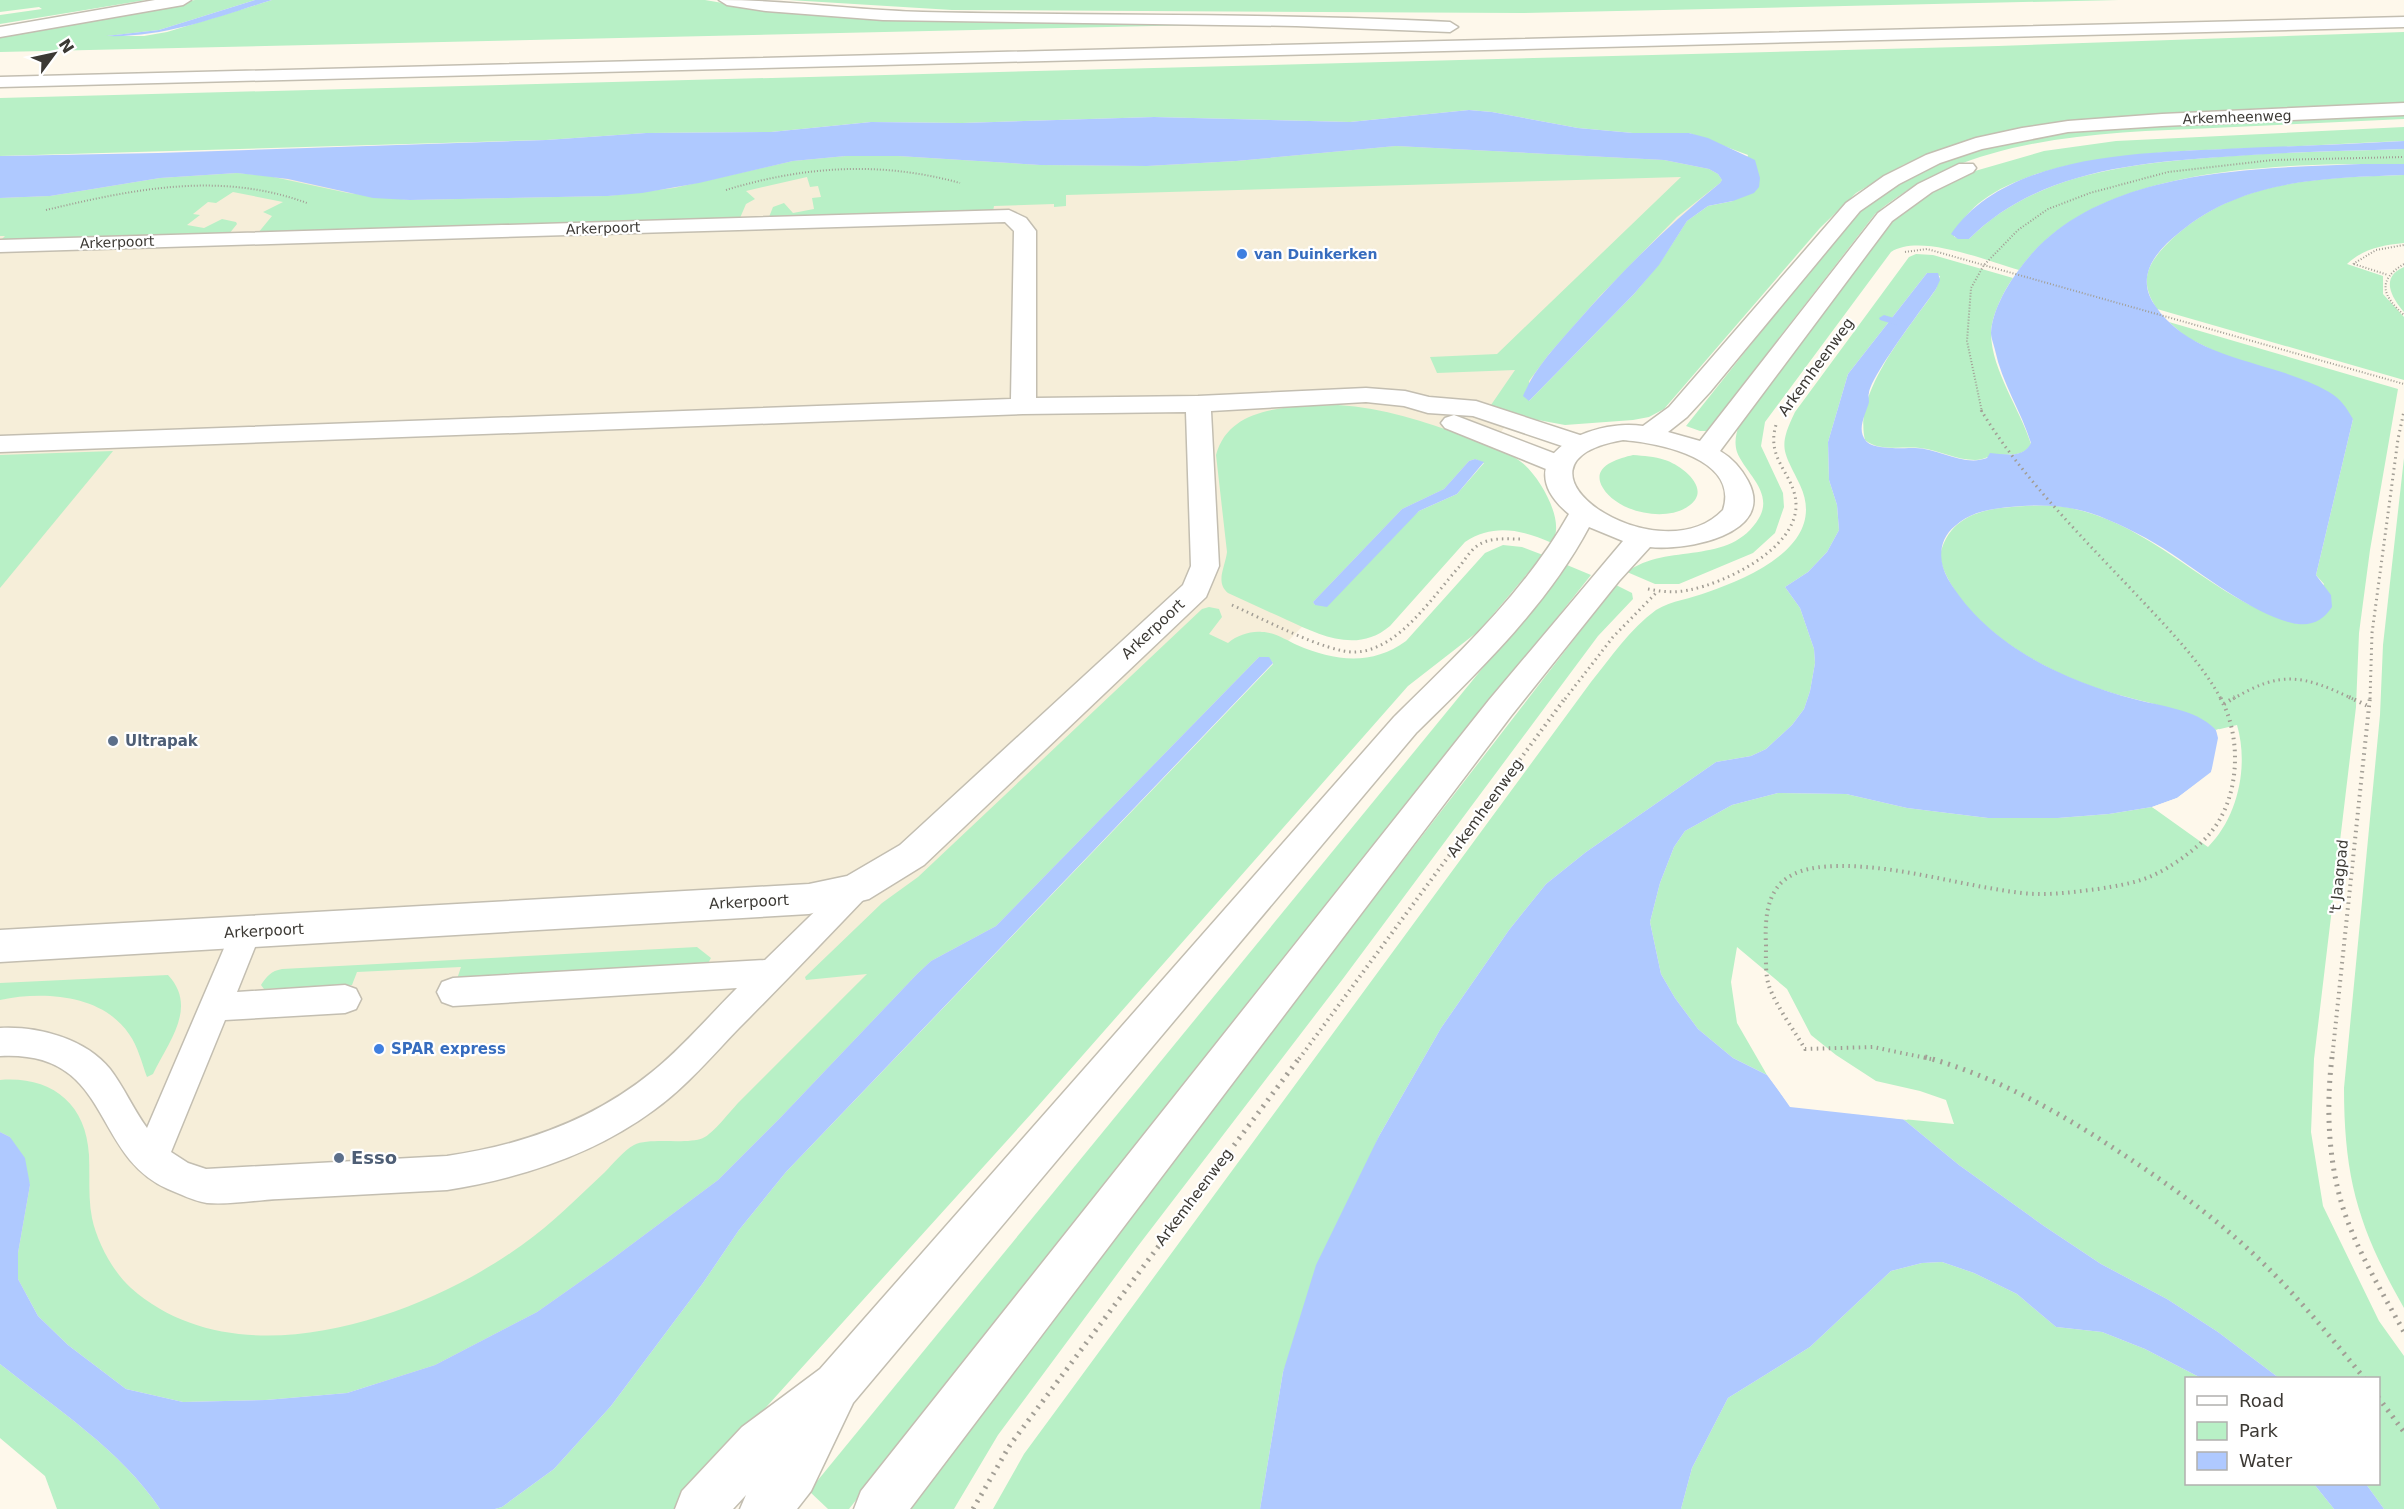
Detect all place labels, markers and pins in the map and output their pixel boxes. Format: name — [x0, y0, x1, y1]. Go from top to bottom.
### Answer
place label: van Duinkerken — [1254, 246, 1378, 262]
marker: van Duinkerken — [1235, 247, 1249, 261]
place label: Ultrapak — [125, 732, 199, 750]
marker: Ultrapak — [106, 734, 120, 748]
place label: SPAR express — [391, 1040, 506, 1058]
marker: SPAR express — [372, 1042, 386, 1056]
place label: Esso — [351, 1147, 397, 1168]
marker: Esso — [332, 1151, 346, 1165]

